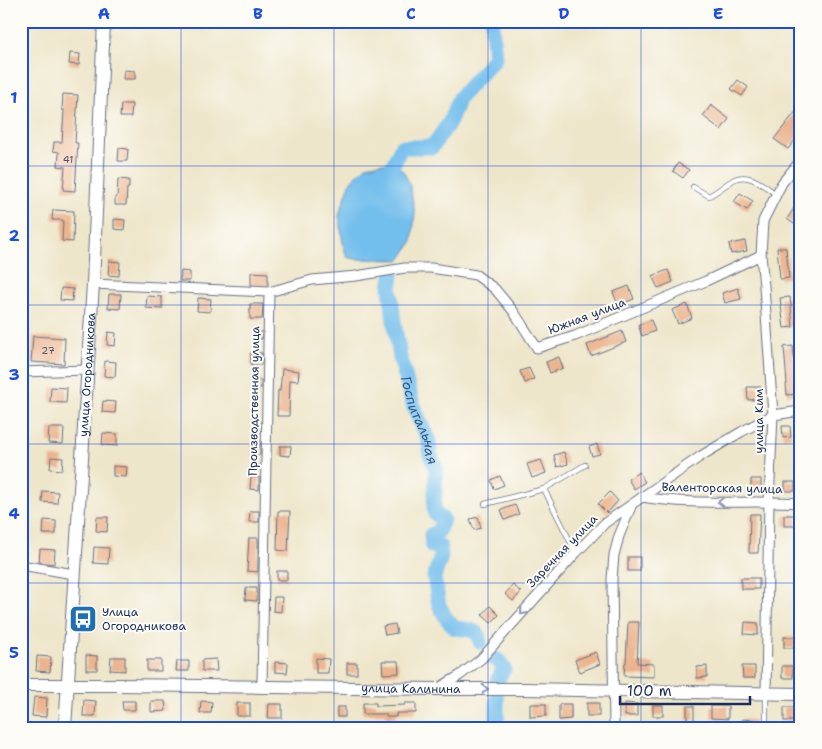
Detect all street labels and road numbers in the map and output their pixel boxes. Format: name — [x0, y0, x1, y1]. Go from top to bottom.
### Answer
street label: Южная улица — [546, 294, 629, 338]
street label: улица Огородникова — [75, 312, 99, 437]
street label: Производственная улица — [245, 325, 263, 476]
street label: улица Ким — [751, 389, 767, 453]
street label: Валенторская улица — [661, 479, 783, 497]
street label: Заречная улица — [523, 511, 601, 591]
street label: улица Калинина — [361, 680, 461, 697]

